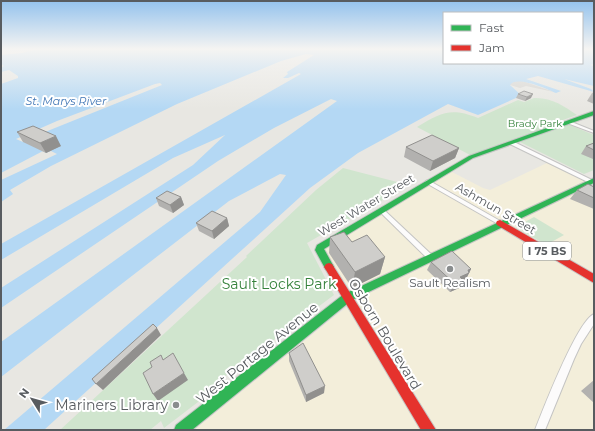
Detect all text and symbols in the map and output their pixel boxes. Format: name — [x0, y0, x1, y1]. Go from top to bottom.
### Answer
legend — [443, 12, 583, 64]
text: Fast — [479, 20, 504, 35]
text: Jam — [478, 40, 505, 55]
water label: St. Marys River — [26, 94, 107, 108]
park label: Brady Park — [508, 117, 562, 130]
street label: West Water Street — [315, 170, 417, 240]
street label: Ashmun Street — [453, 179, 539, 237]
road number: I 75 BS — [523, 242, 571, 260]
marker: Sault Realism — [445, 264, 455, 274]
park label: Sault Locks Park — [222, 275, 337, 293]
street label: Osborn Boulevard — [345, 275, 425, 393]
place label: Sault Realism — [409, 275, 491, 290]
street label: West Portage Avenue — [192, 298, 322, 408]
north arrow — [12, 379, 52, 419]
text: N — [16, 385, 32, 401]
place label: Mariners Library — [55, 396, 168, 414]
marker: Mariners Library — [171, 400, 181, 410]

